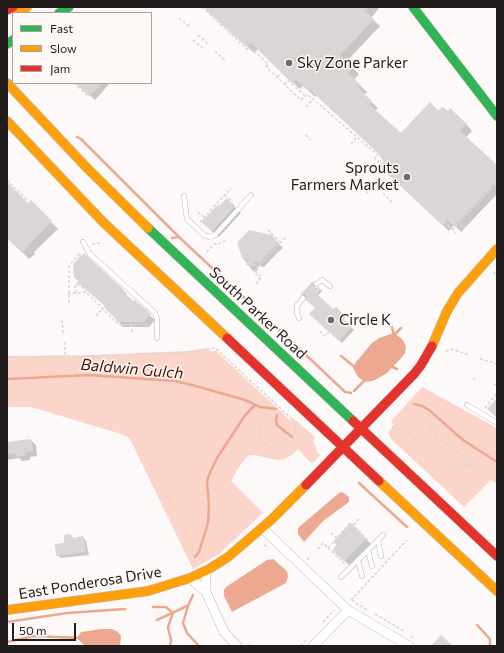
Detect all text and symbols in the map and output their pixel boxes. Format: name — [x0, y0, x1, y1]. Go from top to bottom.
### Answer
legend — [12, 12, 152, 84]
text: Fast — [50, 21, 73, 35]
text: Slow — [50, 41, 77, 55]
place label: Sky Zone Parker — [297, 54, 408, 72]
marker: Sky Zone Parker — [284, 58, 294, 68]
text: Jam — [50, 61, 70, 75]
place label: Sprouts Farmers Market — [291, 159, 399, 194]
marker: Sprouts Farmers Market — [402, 172, 412, 182]
street label: South Parker Road — [206, 263, 310, 363]
place label: Circle K — [339, 311, 391, 329]
marker: Circle K — [326, 315, 336, 325]
water label: Baldwin Gulch — [80, 355, 184, 383]
street label: East Ponderosa Drive — [17, 563, 163, 603]
scale bar — [14, 615, 78, 641]
text: 50 m — [19, 623, 47, 637]

